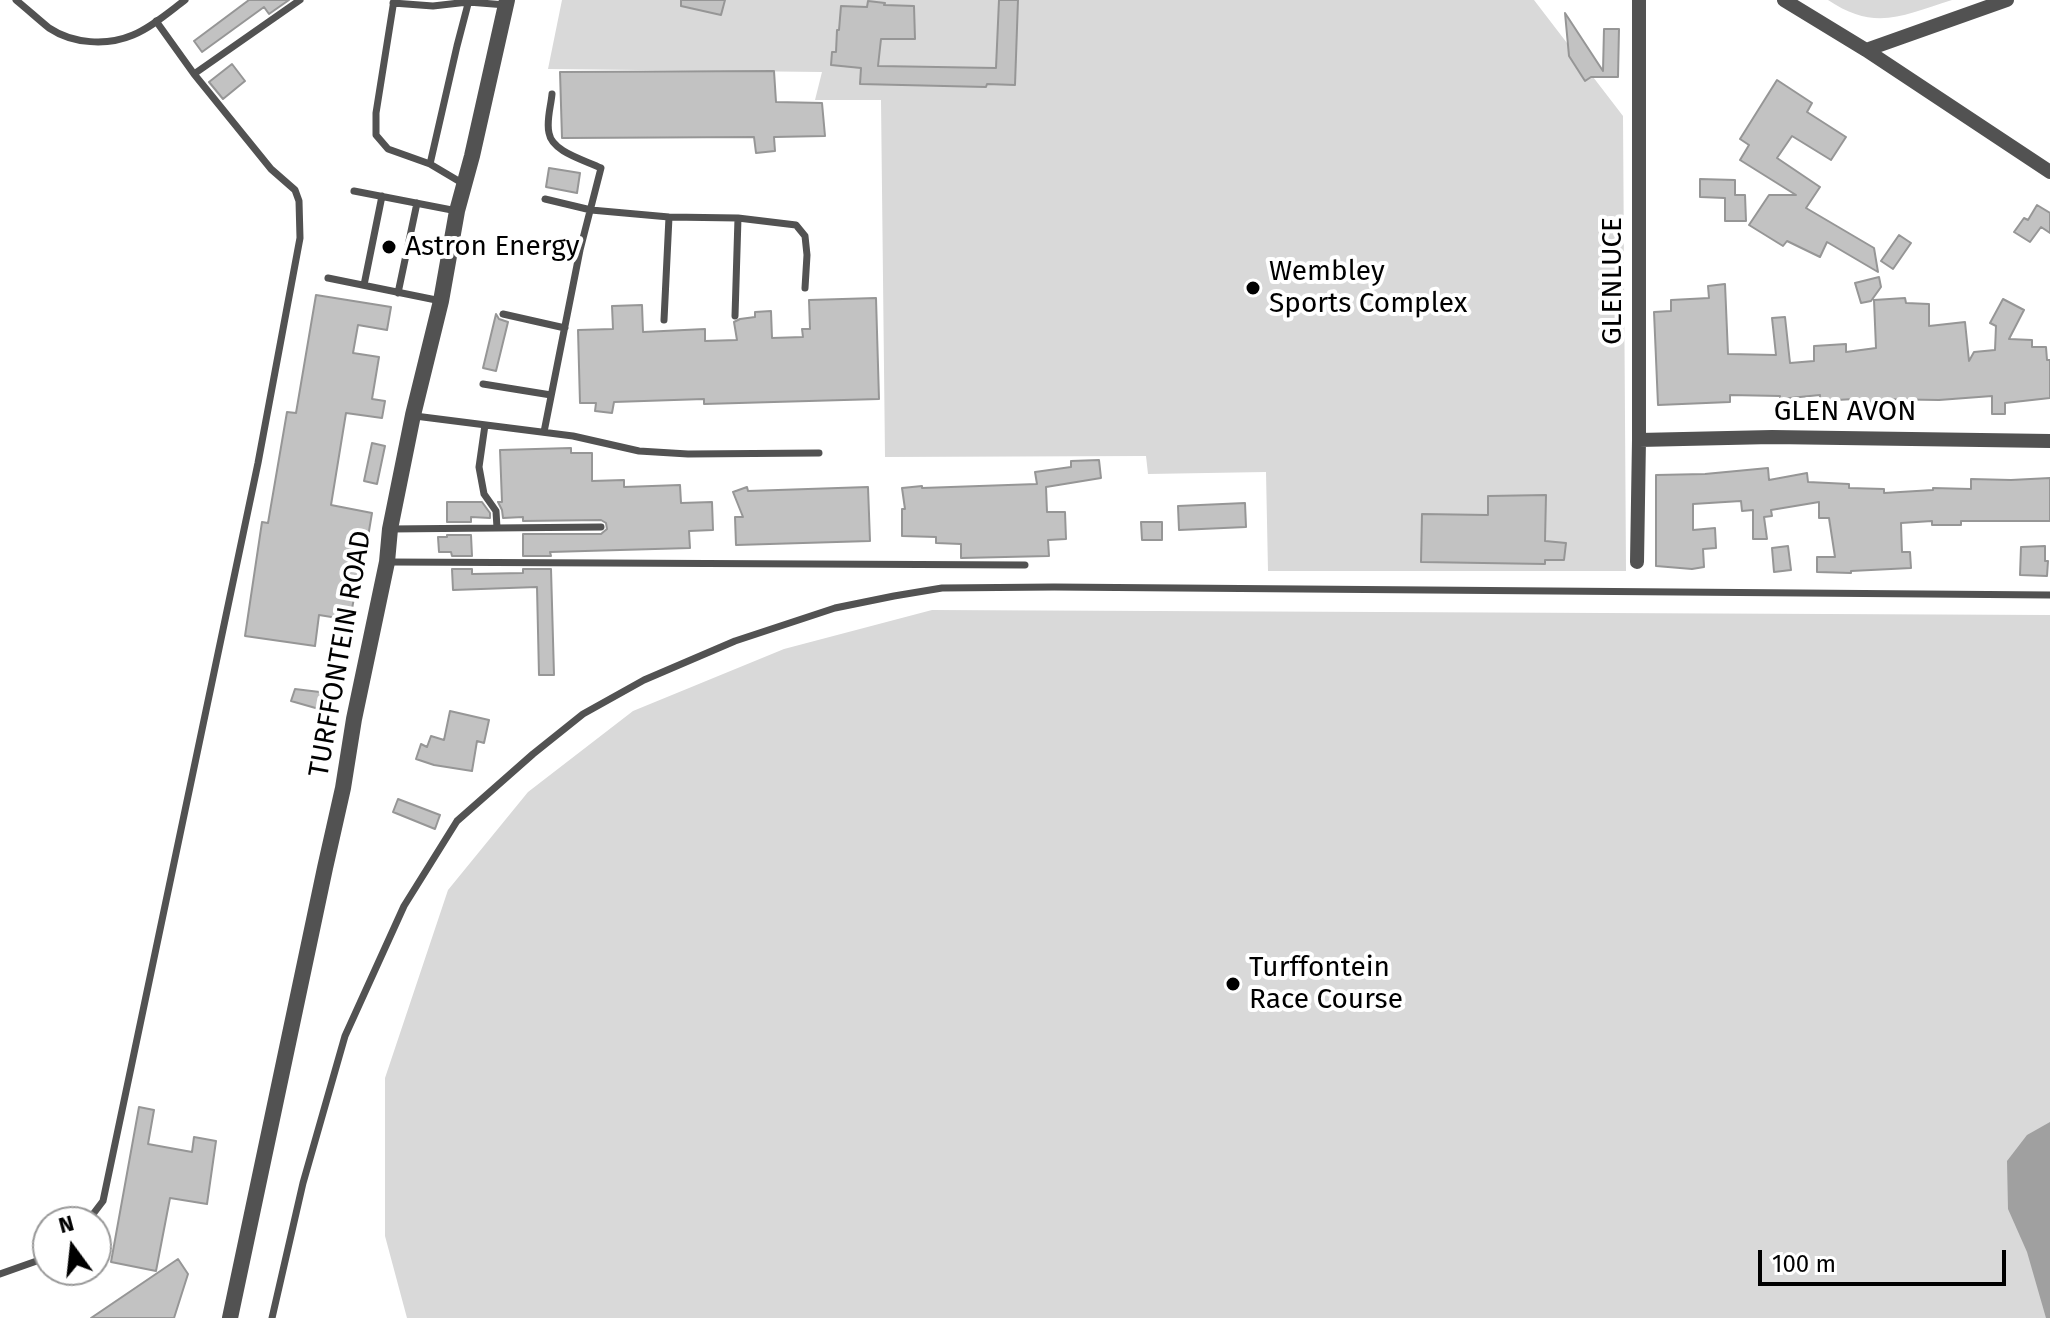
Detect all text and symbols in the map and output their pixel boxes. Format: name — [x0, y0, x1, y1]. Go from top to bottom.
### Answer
street label: GLENLUCE — [1596, 217, 1630, 345]
place label: Astron Energy — [405, 230, 579, 264]
marker: Astron Energy — [380, 238, 398, 256]
place label: Wembley Sports Complex — [1269, 255, 1467, 321]
marker: Wembley Sports Complex — [1244, 279, 1262, 297]
street label: GLEN AVON — [1774, 395, 1916, 429]
street label: TURFFONTEIN ROAD — [303, 528, 379, 780]
place label: Turffontein Race Course — [1249, 951, 1403, 1017]
marker: Turffontein Race Course — [1224, 975, 1242, 993]
north arrow — [32, 1206, 112, 1286]
text: N — [56, 1209, 77, 1239]
scale bar — [1762, 1234, 2010, 1284]
text: 100 m — [1772, 1250, 1836, 1278]

